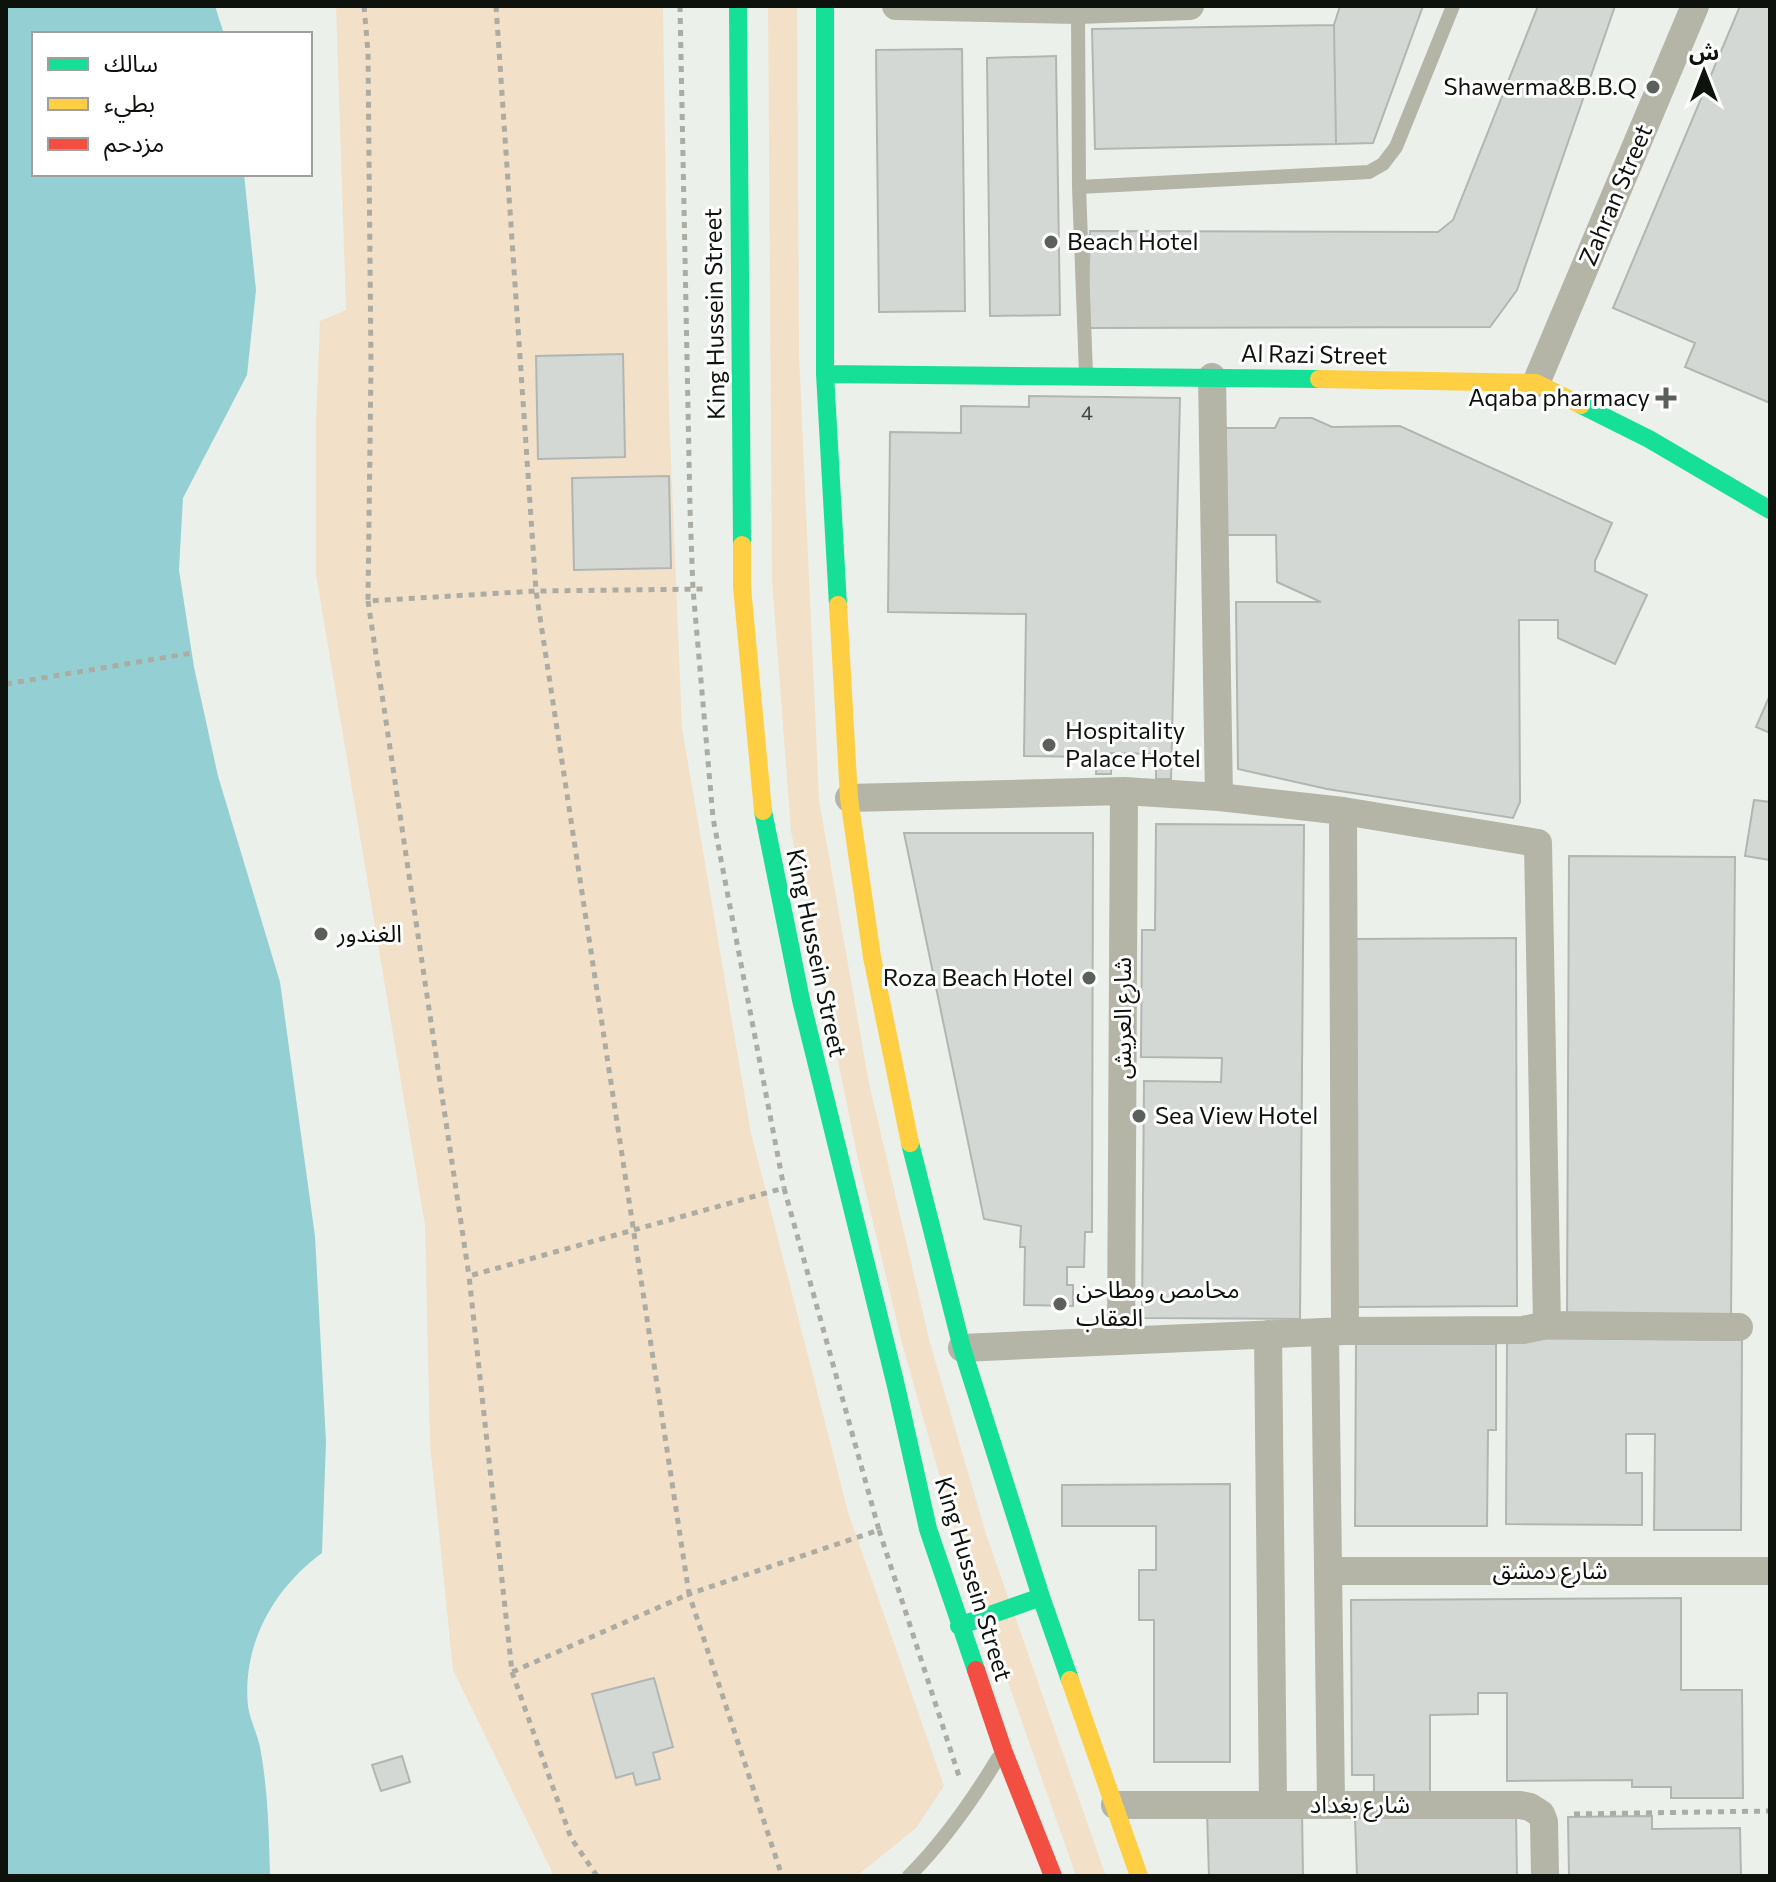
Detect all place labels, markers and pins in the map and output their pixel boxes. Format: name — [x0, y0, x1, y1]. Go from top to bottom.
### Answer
place label: Shawerma&B.B.Q — [1443, 71, 1637, 100]
marker: Shawerma&B.B.Q — [1644, 78, 1662, 96]
place label: Beach Hotel — [1067, 226, 1199, 255]
marker: Beach Hotel — [1042, 233, 1060, 251]
place label: Aqaba pharmacy — [1468, 382, 1650, 411]
marker: Aqaba pharmacy — [1657, 389, 1675, 407]
place label: Hospitality Palace Hotel — [1065, 715, 1201, 772]
marker: Hospitality Palace Hotel — [1040, 736, 1058, 754]
place label: الغندور — [336, 918, 402, 948]
marker: الغندور — [312, 925, 330, 943]
place label: Roza Beach Hotel — [883, 962, 1073, 991]
marker: Roza Beach Hotel — [1080, 969, 1098, 987]
place label: Sea View Hotel — [1155, 1100, 1318, 1129]
marker: Sea View Hotel — [1130, 1107, 1148, 1125]
place label: محامص ومطاحن العقاب — [1076, 1274, 1240, 1332]
marker: محامص ومطاحن العقاب — [1051, 1295, 1069, 1313]

